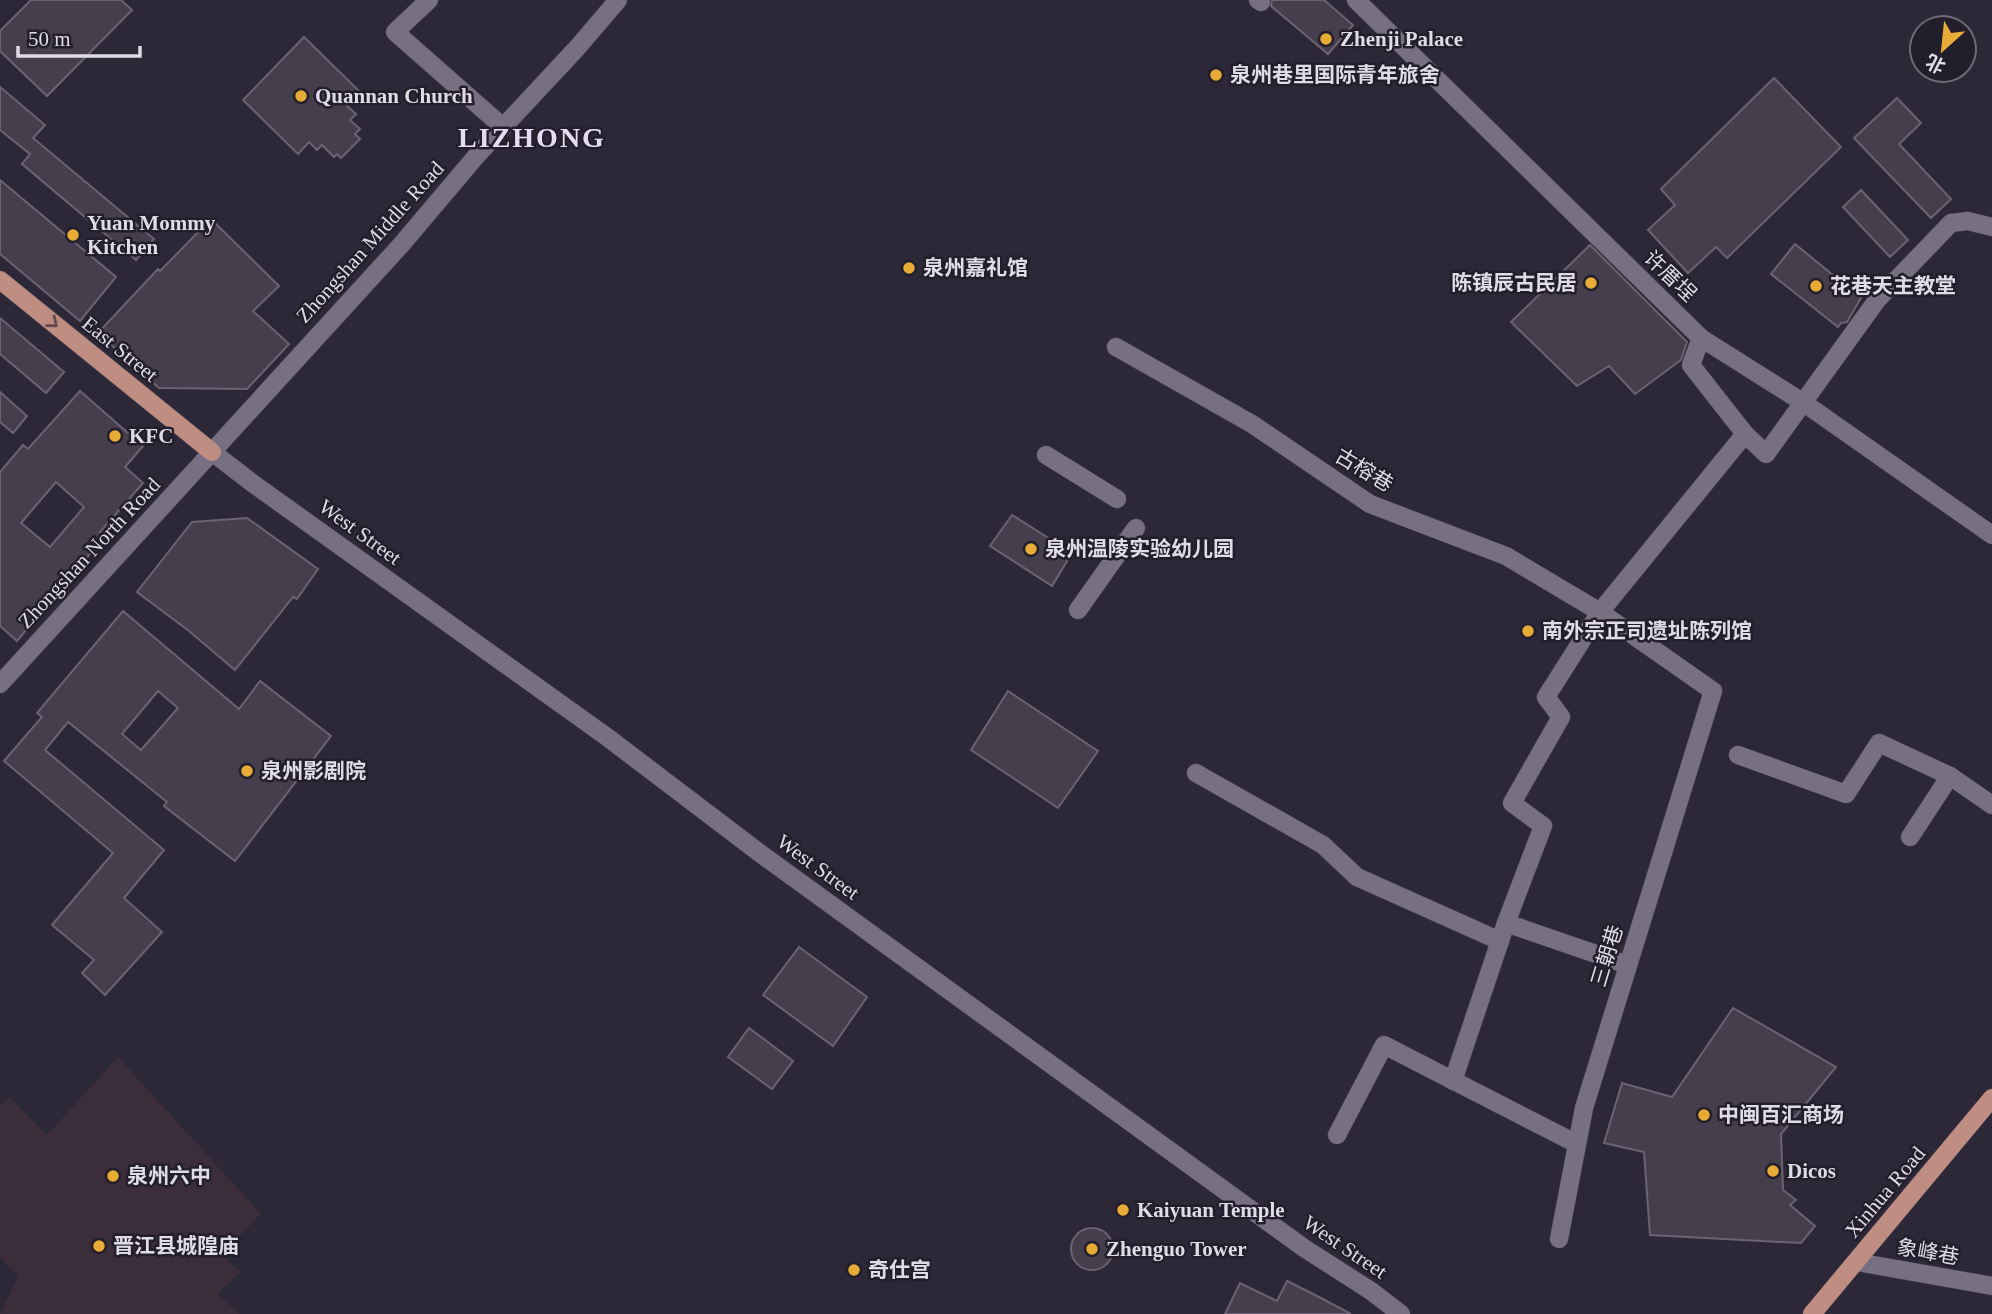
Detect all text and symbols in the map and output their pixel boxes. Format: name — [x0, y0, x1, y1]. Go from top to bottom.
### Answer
scale bar — [18, 14, 140, 58]
north arrow — [1908, 14, 1978, 84]
text: 50 m — [28, 27, 71, 51]
place label: Zhenji Palace — [1340, 27, 1463, 51]
marker: Zhenji Palace — [1318, 31, 1334, 47]
text: 北 — [1922, 50, 1949, 77]
place label: 泉州巷里国际青年旅舍 — [1230, 63, 1440, 87]
marker: 泉州巷里国际青年旅舍 — [1208, 67, 1224, 83]
place label: Quannan Church — [315, 84, 473, 108]
marker: Quannan Church — [293, 88, 309, 104]
district label: LIZHONG — [458, 122, 606, 153]
street label: Zhongshan Middle Road — [291, 156, 449, 328]
place label: Yuan Mommy Kitchen — [87, 211, 216, 259]
marker: Yuan Mommy Kitchen — [65, 227, 81, 243]
street label: 许厝埕 — [1639, 245, 1701, 307]
place label: 泉州嘉礼馆 — [923, 256, 1028, 280]
marker: 泉州嘉礼馆 — [901, 260, 917, 276]
place label: 陈镇辰古民居 — [1451, 271, 1577, 295]
place label: 花巷天主教堂 — [1830, 274, 1956, 298]
marker: 陈镇辰古民居 — [1583, 275, 1599, 291]
marker: 花巷天主教堂 — [1808, 278, 1824, 294]
street label: East Street — [77, 311, 163, 387]
one-way arrow — [44, 315, 57, 327]
place label: KFC — [129, 424, 173, 448]
marker: KFC — [107, 428, 123, 444]
street label: 古榕巷 — [1331, 443, 1397, 497]
street label: Zhongshan North Road — [13, 472, 165, 633]
street label: West Street — [314, 494, 406, 570]
place label: 泉州温陵实验幼儿园 — [1045, 537, 1234, 561]
marker: 泉州温陵实验幼儿园 — [1023, 541, 1039, 557]
place label: 南外宗正司遗址陈列馆 — [1542, 619, 1752, 643]
marker: 南外宗正司遗址陈列馆 — [1520, 623, 1536, 639]
place label: 泉州影剧院 — [261, 759, 366, 783]
marker: 泉州影剧院 — [239, 763, 255, 779]
street label: West Street — [772, 829, 864, 905]
street label: 三朝巷 — [1586, 922, 1628, 990]
place label: 中闽百汇商场 — [1718, 1103, 1844, 1127]
marker: 中闽百汇商场 — [1696, 1107, 1712, 1123]
street label: Xinhua Road — [1840, 1141, 1930, 1242]
place label: Dicos — [1787, 1159, 1836, 1183]
marker: Dicos — [1765, 1163, 1781, 1179]
place label: 泉州六中 — [127, 1164, 211, 1188]
marker: 泉州六中 — [105, 1168, 121, 1184]
place label: Kaiyuan Temple — [1137, 1198, 1285, 1222]
marker: Kaiyuan Temple — [1115, 1202, 1131, 1218]
street label: West Street — [1299, 1210, 1392, 1284]
place label: 晋江县城隍庙 — [113, 1234, 239, 1258]
street label: 象峰巷 — [1895, 1235, 1961, 1269]
place label: Zhenguo Tower — [1106, 1237, 1247, 1261]
marker: 晋江县城隍庙 — [91, 1238, 107, 1254]
marker: Zhenguo Tower — [1084, 1241, 1100, 1257]
place label: 奇仕宫 — [868, 1258, 931, 1282]
marker: 奇仕宫 — [846, 1262, 862, 1278]

